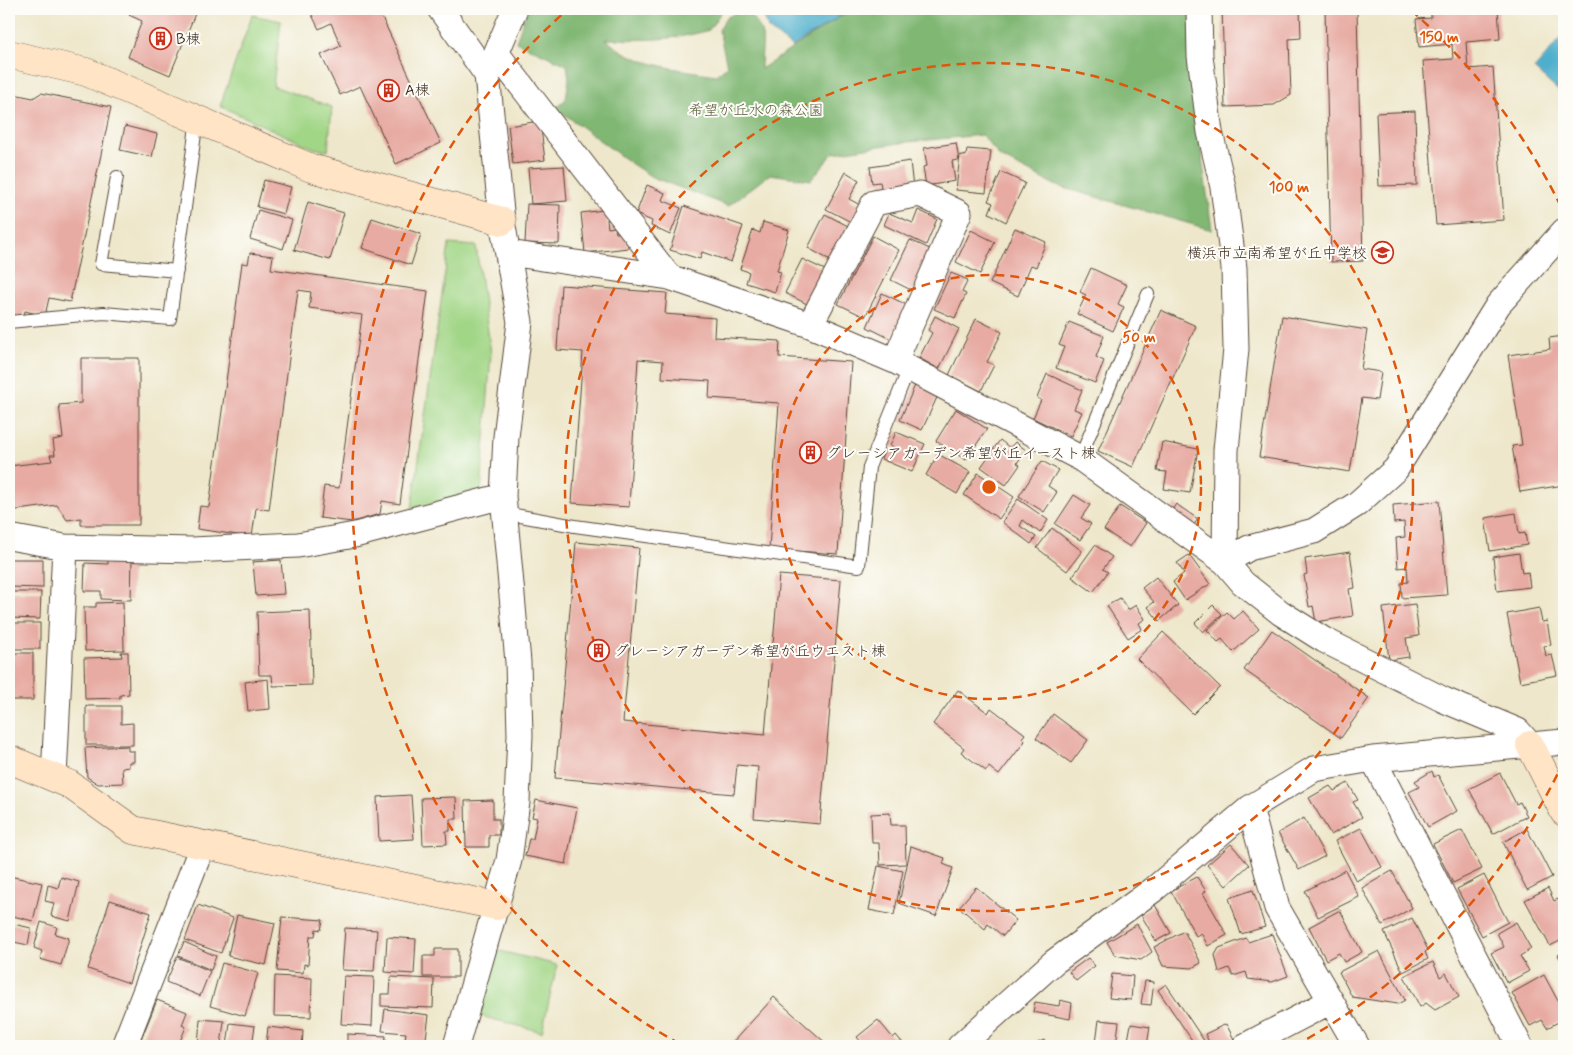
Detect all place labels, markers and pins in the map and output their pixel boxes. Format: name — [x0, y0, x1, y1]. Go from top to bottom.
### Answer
building icon: B棟 — [148, 27, 172, 51]
place label: B棟 — [176, 30, 201, 50]
building icon: A棟 — [377, 78, 401, 102]
place label: A棟 — [405, 81, 430, 101]
school or university icon: 横浜市立南希望が丘中学校 — [1371, 241, 1395, 265]
place label: 横浜市立南希望が丘中学校 — [1187, 244, 1367, 264]
building icon: グレーシアガーデン希望が丘イースト棟 — [798, 441, 822, 465]
place label: グレーシアガーデン希望が丘イースト棟 — [826, 444, 1096, 464]
centre of rings — [980, 478, 998, 496]
building icon: グレーシアガーデン希望が丘ウエスト棟 — [586, 639, 610, 663]
place label: グレーシアガーデン希望が丘ウエスト棟 — [614, 642, 886, 662]

